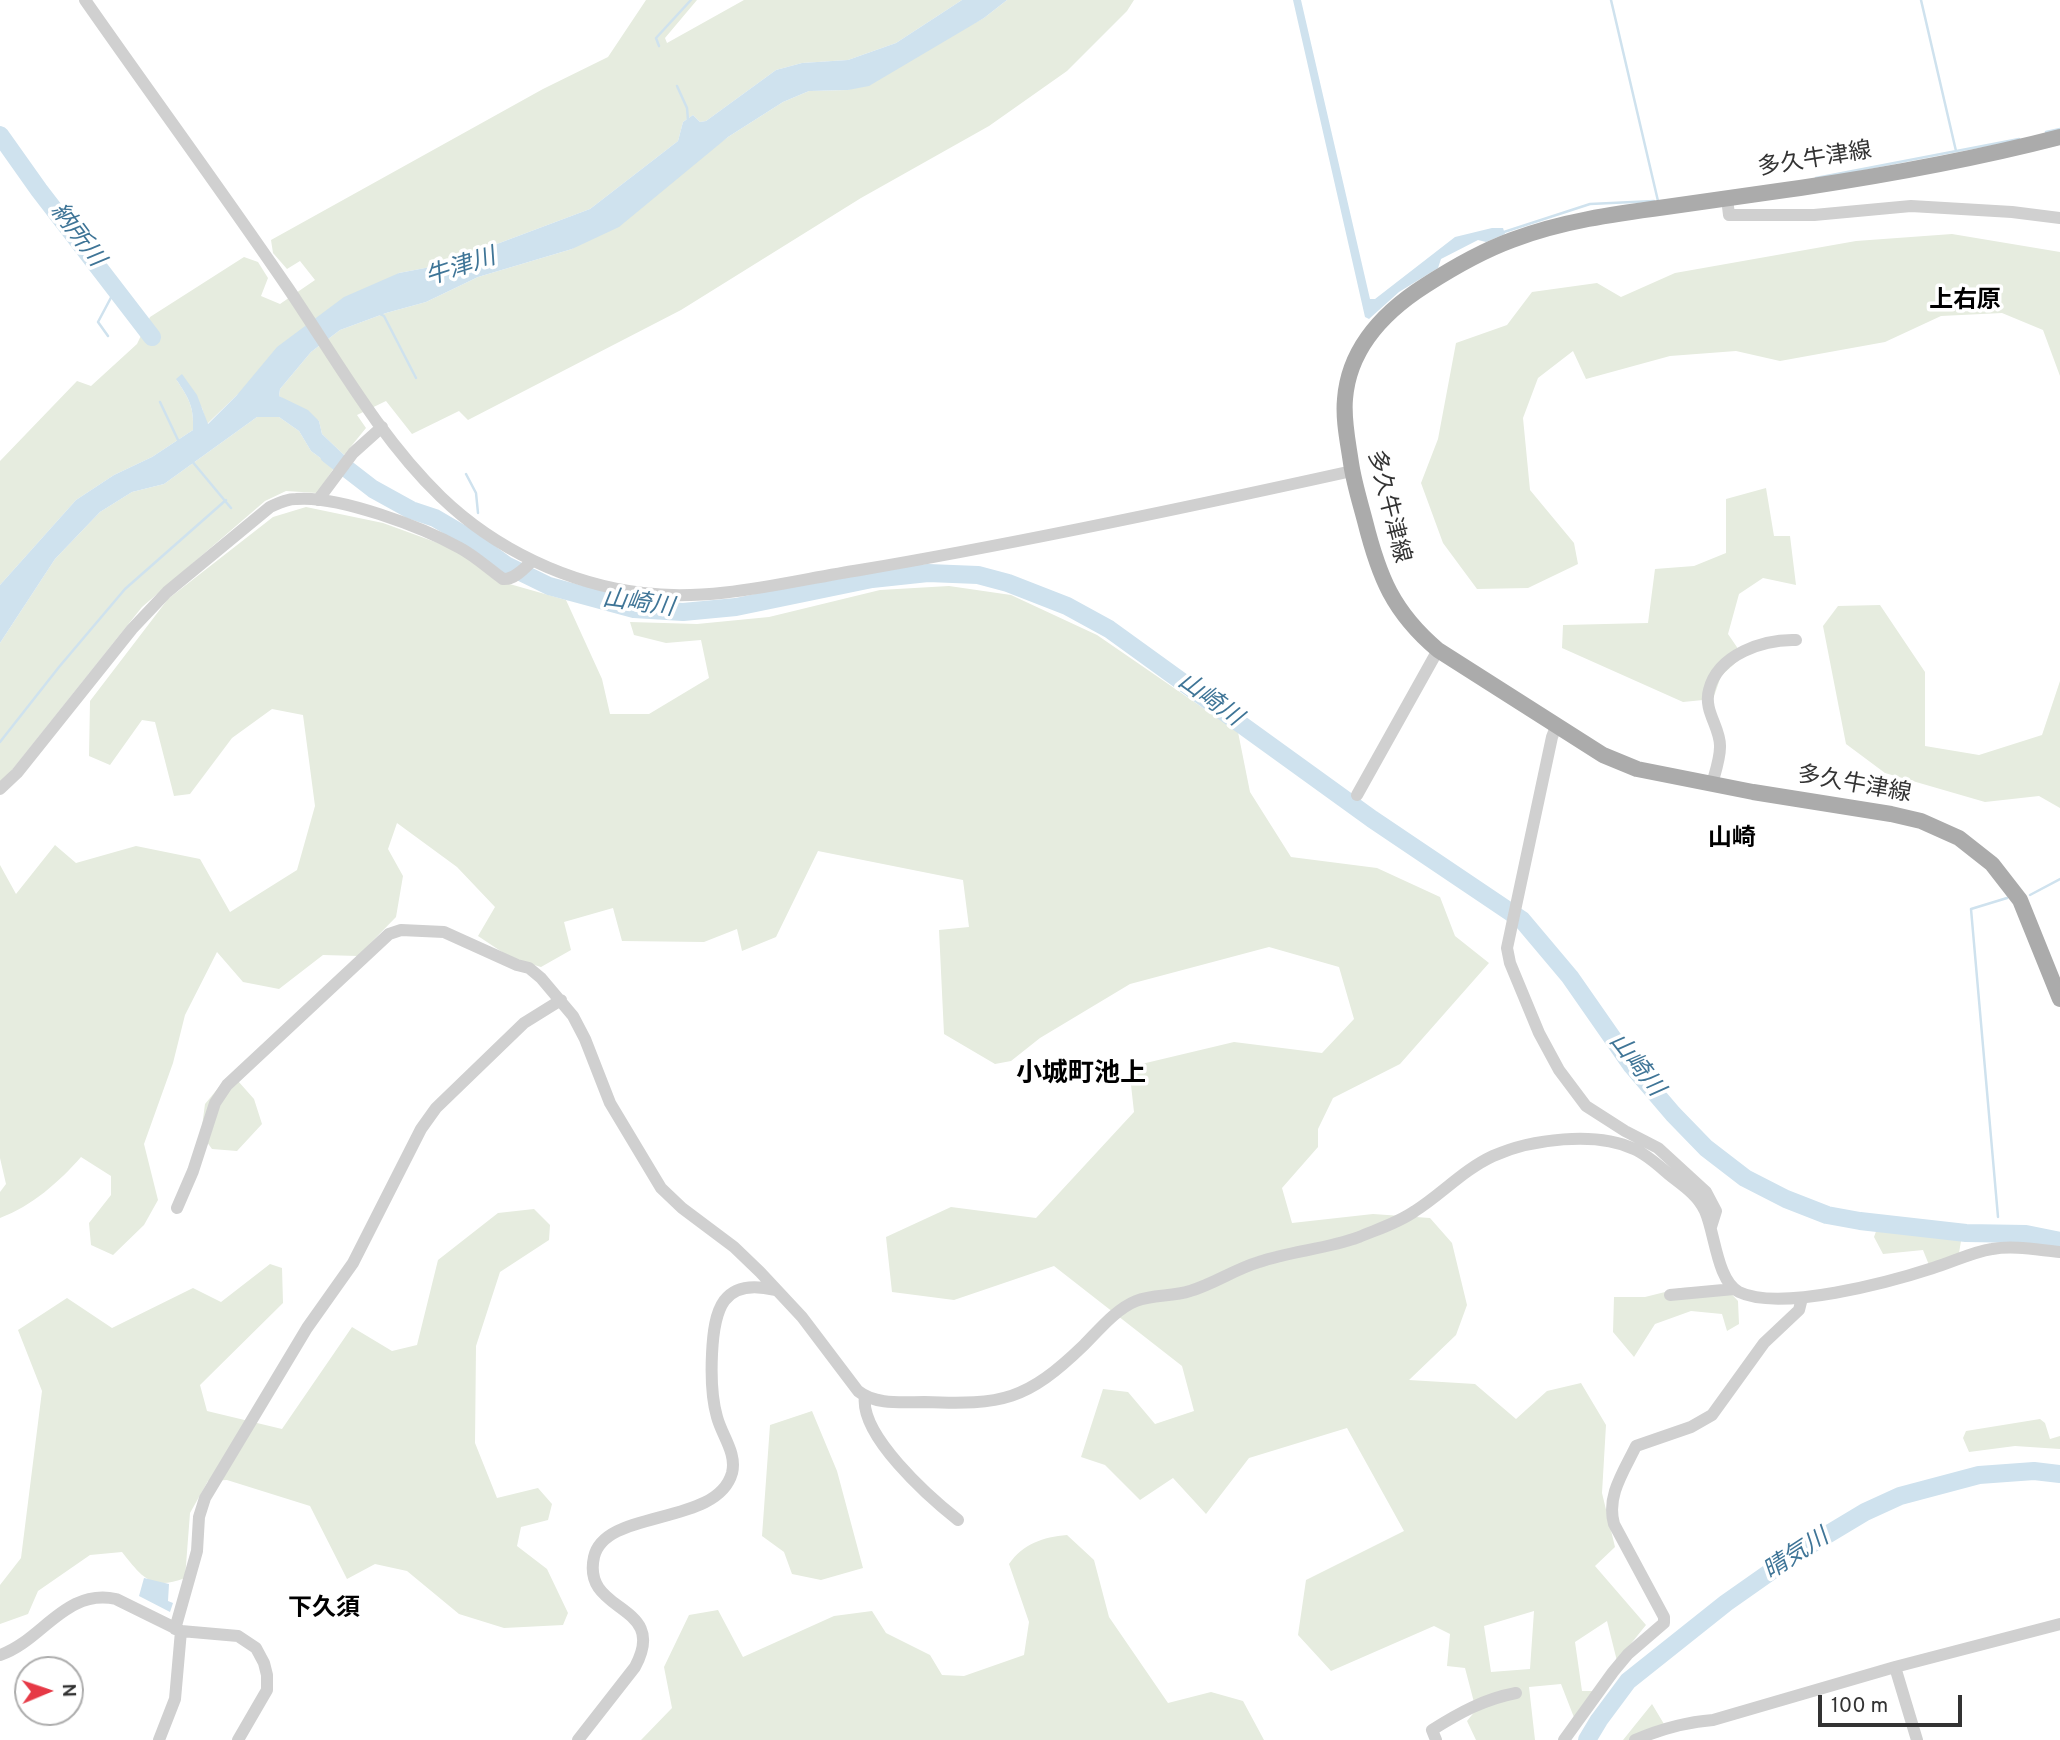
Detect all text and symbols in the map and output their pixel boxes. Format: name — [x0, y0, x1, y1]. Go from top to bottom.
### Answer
street label: 多久牛津線 — [1756, 138, 1874, 184]
water label: 納所川 — [43, 199, 109, 273]
water label: 牛津川 — [422, 244, 500, 294]
district label: 上右原 — [1929, 288, 2001, 316]
street label: 多久牛津線 — [1360, 448, 1414, 566]
water label: 山崎川 — [600, 586, 676, 624]
water label: 山崎川 — [1171, 668, 1247, 734]
street label: 多久牛津線 — [1795, 762, 1913, 810]
district label: 山崎 — [1708, 826, 1756, 854]
water label: 山崎川 — [1601, 1029, 1669, 1103]
district label: 小城町池上 — [1016, 1060, 1146, 1092]
water label: 晴気川 — [1759, 1524, 1835, 1588]
district label: 下久須 — [288, 1596, 360, 1624]
north arrow — [14, 1656, 84, 1726]
scale bar — [1822, 1680, 1966, 1724]
text: N — [56, 1683, 80, 1698]
text: 100 m — [1831, 1693, 1888, 1720]

